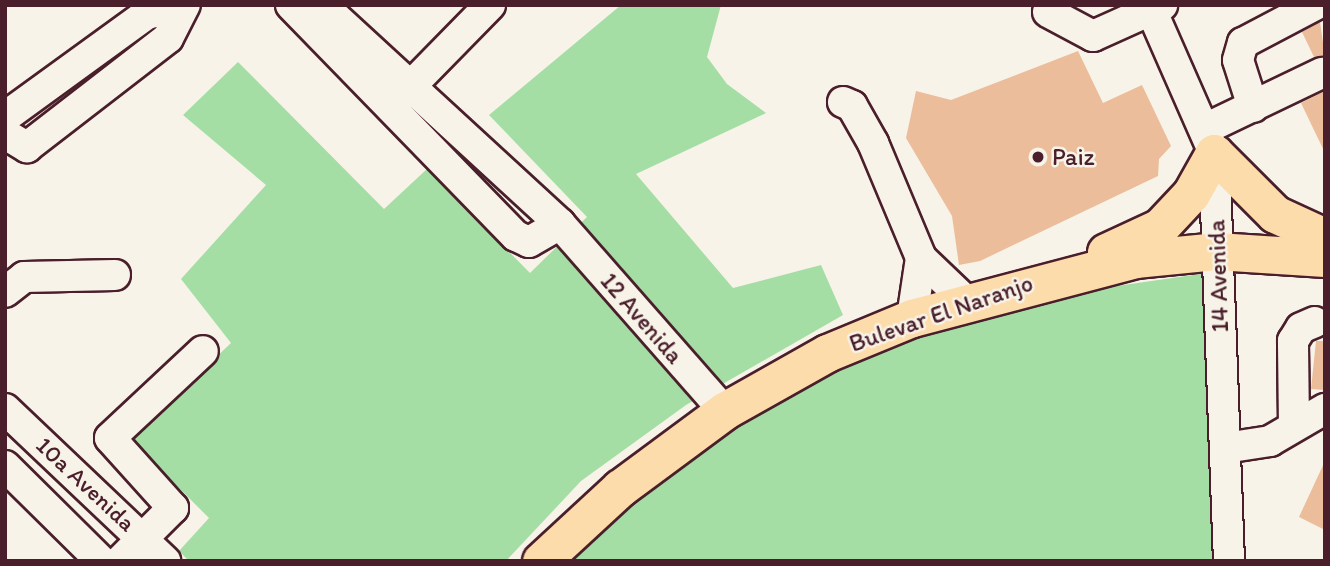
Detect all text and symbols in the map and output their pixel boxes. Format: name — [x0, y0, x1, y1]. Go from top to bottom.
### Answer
place label: Paiz — [1052, 143, 1095, 171]
marker: Paiz — [1030, 149, 1046, 165]
street label: 14 Avenida — [1202, 219, 1234, 333]
street label: 12 Avenida — [595, 267, 689, 369]
street label: Bulevar El Naranjo — [846, 268, 1036, 358]
street label: 10a Avenida — [30, 431, 142, 537]

